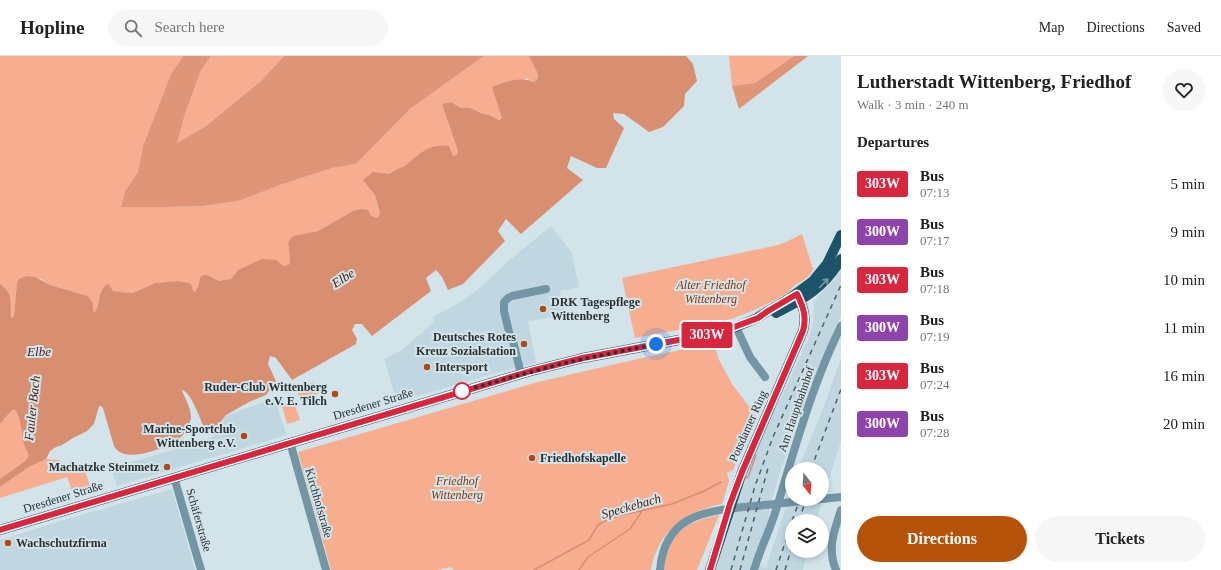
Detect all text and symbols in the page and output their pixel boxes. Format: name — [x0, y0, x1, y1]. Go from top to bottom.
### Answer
search box — [108, 10, 388, 46]
text: Hopline — [20, 17, 84, 38]
icon: search — [122, 17, 144, 39]
text: Search here — [154, 19, 225, 35]
text: Map — [1039, 20, 1064, 35]
text: Directions — [1086, 20, 1145, 35]
text: Saved — [1167, 20, 1201, 35]
button: heart — [1163, 69, 1205, 111]
text: Lutherstadt Wittenberg, Friedhof — [857, 71, 1131, 92]
text: Walk · 3 min · 240 m — [857, 97, 969, 112]
text: Departures — [857, 134, 929, 150]
text: Bus — [920, 168, 944, 184]
text: 303W — [865, 176, 900, 191]
text: 5 min — [1170, 176, 1205, 192]
text: 07:13 — [920, 185, 950, 200]
text: Bus — [920, 216, 944, 232]
text: 300W — [865, 224, 900, 239]
text: 9 min — [1170, 224, 1205, 240]
text: 07:17 — [920, 233, 950, 248]
text: Bus — [920, 264, 944, 280]
water label: Elbe — [328, 265, 357, 291]
text: 303W — [865, 272, 900, 287]
text: 10 min — [1163, 272, 1205, 288]
park label: Alter Friedhof Wittenberg — [676, 278, 747, 306]
one-way arrow — [819, 278, 829, 288]
text: 07:18 — [920, 281, 950, 296]
place label: DRK Tagespflege Wittenberg — [551, 295, 641, 323]
marker: DRK Tagespflege Wittenberg — [538, 304, 548, 314]
text: Bus — [920, 312, 944, 328]
text: 300W — [865, 320, 900, 335]
text: 11 min — [1163, 320, 1205, 336]
line badge: 303W — [679, 322, 735, 348]
text: 303W — [690, 327, 725, 342]
text: 07:19 — [920, 329, 950, 344]
place label: Deutsches Rotes Kreuz Sozialstation — [416, 330, 516, 358]
your location — [646, 334, 666, 354]
marker: Deutsches Rotes Kreuz Sozialstation — [519, 339, 529, 349]
water label: Elbe — [26, 344, 51, 359]
place label: Intersport — [435, 360, 488, 374]
text: Bus — [920, 360, 944, 376]
marker: Intersport — [422, 362, 432, 372]
street label: Am Hauptbahnhof — [775, 364, 817, 454]
text: 303W — [865, 368, 900, 383]
text: 16 min — [1163, 368, 1205, 384]
water label: Fauler Bach — [21, 375, 43, 442]
text: 07:24 — [920, 377, 950, 392]
place label: Ruder-Club Wittenberg e.V. E. Tilch — [204, 380, 327, 408]
unlabelled marker — [453, 382, 471, 400]
street label: Dresdener Straße — [331, 385, 415, 423]
street label: Potsdamer Ring — [726, 388, 770, 464]
marker: Ruder-Club Wittenberg e.V. E. Tilch — [330, 389, 340, 399]
text: Bus — [920, 408, 944, 424]
text: 300W — [865, 416, 900, 431]
text: 20 min — [1163, 416, 1205, 432]
place label: Marine-Sportclub Wittenberg e.V. — [143, 422, 236, 450]
text: 07:28 — [920, 425, 950, 440]
marker: Marine-Sportclub Wittenberg e.V. — [239, 431, 249, 441]
place label: Friedhofskapelle — [540, 451, 627, 465]
marker: Friedhofskapelle — [527, 453, 537, 463]
place label: Machatzke Steinmetz — [49, 460, 160, 474]
marker: Machatzke Steinmetz — [162, 462, 172, 472]
north arrow — [785, 462, 829, 506]
map controls — [785, 462, 829, 558]
street label: Kirchhofstraße — [302, 466, 336, 540]
park label: Friedhof Wittenberg — [431, 474, 483, 502]
street label: Dresdener Straße — [21, 478, 105, 516]
street label: Schäferstraße — [183, 487, 215, 553]
water label: Speckebach — [599, 490, 663, 522]
button: layers — [785, 514, 829, 558]
button: Directions — [857, 516, 1027, 562]
button: Tickets — [1035, 516, 1205, 562]
place label: Wachschutzfirma — [16, 536, 107, 550]
marker: Wachschutzfirma — [3, 538, 13, 548]

